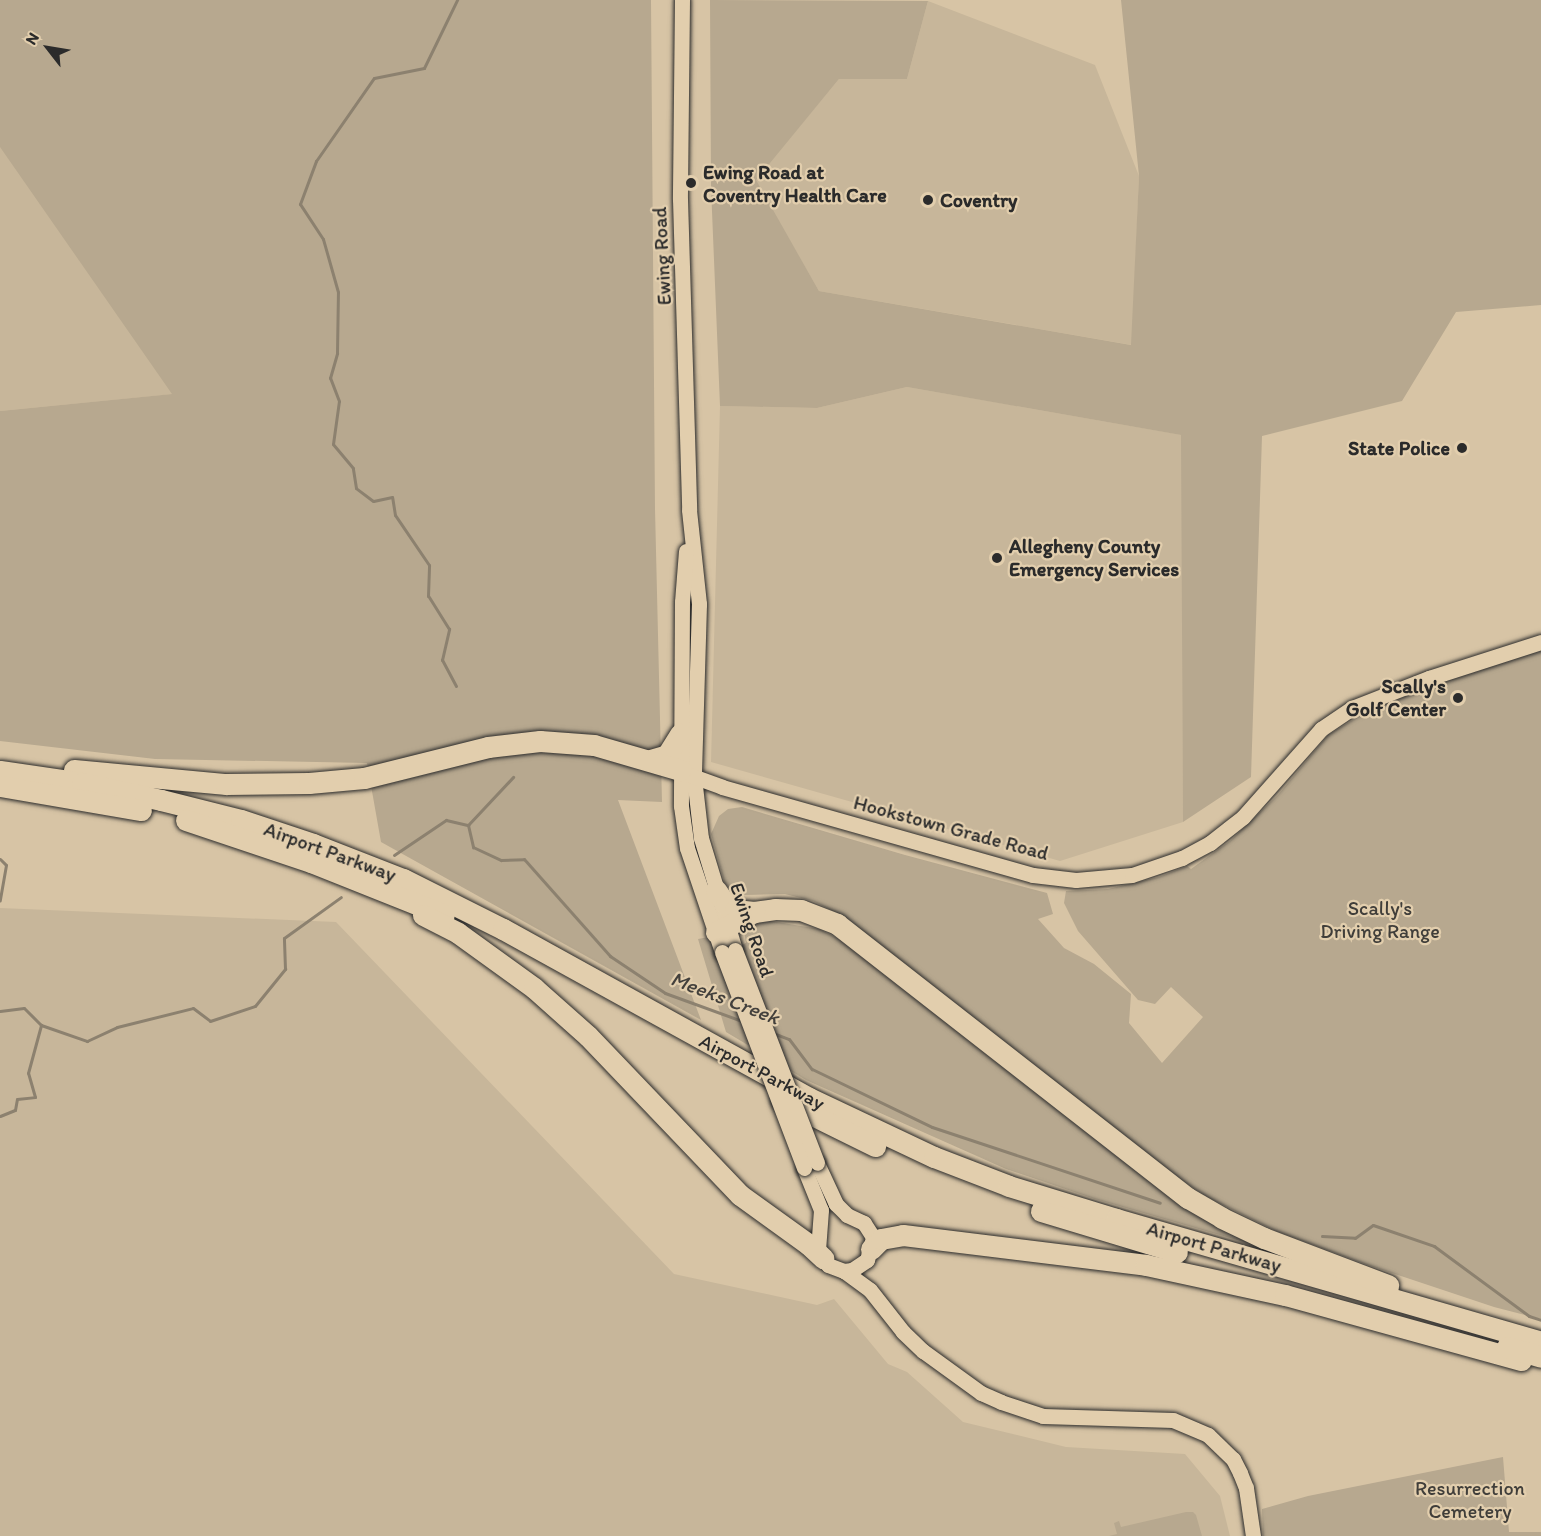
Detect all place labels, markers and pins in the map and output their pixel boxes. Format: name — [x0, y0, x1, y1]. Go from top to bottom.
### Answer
place label: Ewing Road at Coventry Health Care — [703, 160, 887, 207]
marker: Ewing Road at Coventry Health Care — [684, 176, 698, 190]
place label: Coventry — [940, 188, 1017, 212]
marker: Coventry — [921, 193, 935, 207]
place label: State Police — [1349, 436, 1450, 460]
marker: State Police — [1455, 441, 1469, 455]
place label: Allegheny County Emergency Services — [1009, 534, 1179, 581]
marker: Allegheny County Emergency Services — [990, 551, 1004, 565]
place label: Scally's Golf Center — [1346, 674, 1446, 721]
marker: Scally's Golf Center — [1451, 691, 1465, 705]

